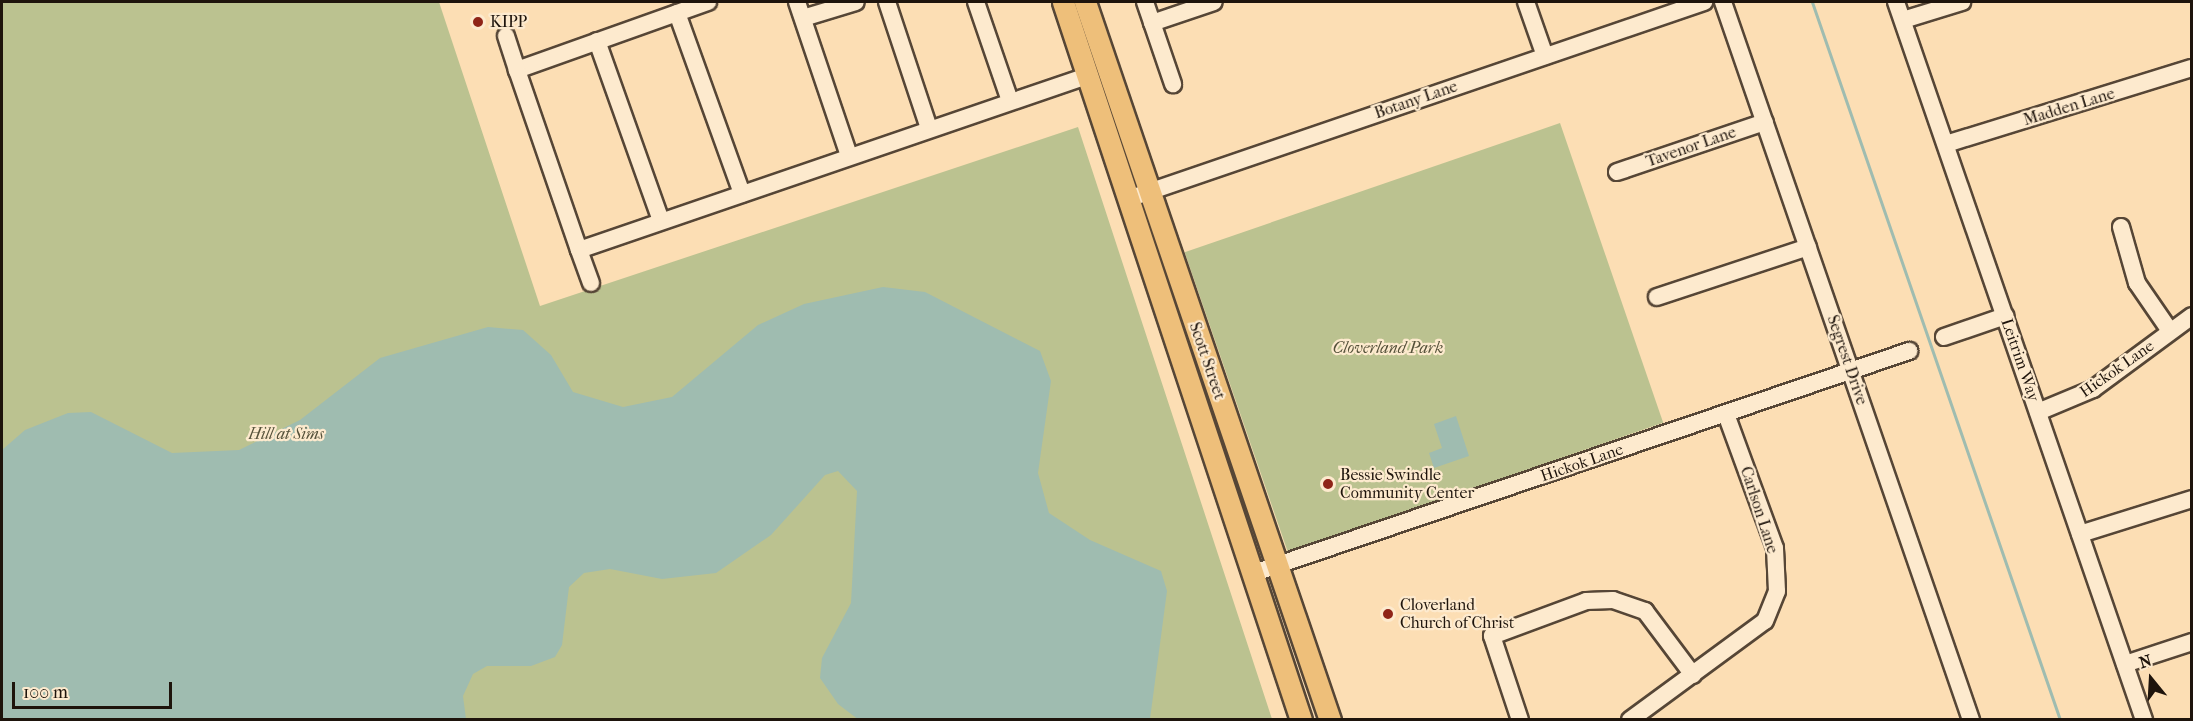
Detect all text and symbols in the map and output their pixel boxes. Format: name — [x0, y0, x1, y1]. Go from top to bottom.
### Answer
place label: KIPP — [490, 12, 527, 32]
marker: KIPP — [471, 15, 485, 29]
street label: Botany Lane — [1372, 77, 1460, 123]
street label: Madden Lane — [2021, 84, 2117, 130]
street label: Tavenor Lane — [1644, 123, 1738, 171]
street label: Segrest Drive — [1823, 313, 1871, 407]
street label: Leitrim Way — [1997, 316, 2043, 404]
street label: Scott Street — [1185, 320, 1229, 402]
street label: Hickok Lane — [2076, 336, 2158, 402]
park label: Cloverland Park — [1333, 338, 1443, 358]
park label: Hill at Sims — [248, 424, 324, 444]
street label: Hickok Lane — [1538, 440, 1626, 486]
street label: Carlson Lane — [1736, 464, 1782, 556]
place label: Bessie Swindle Community Center — [1340, 465, 1474, 503]
marker: Bessie Swindle Community Center — [1321, 477, 1335, 491]
place label: Cloverland Church of Christ — [1400, 595, 1514, 633]
marker: Cloverland Church of Christ — [1381, 607, 1395, 621]
north arrow — [2121, 649, 2181, 709]
text: N — [2137, 650, 2154, 672]
scale bar — [15, 670, 176, 708]
text: 100 m — [23, 682, 68, 703]

